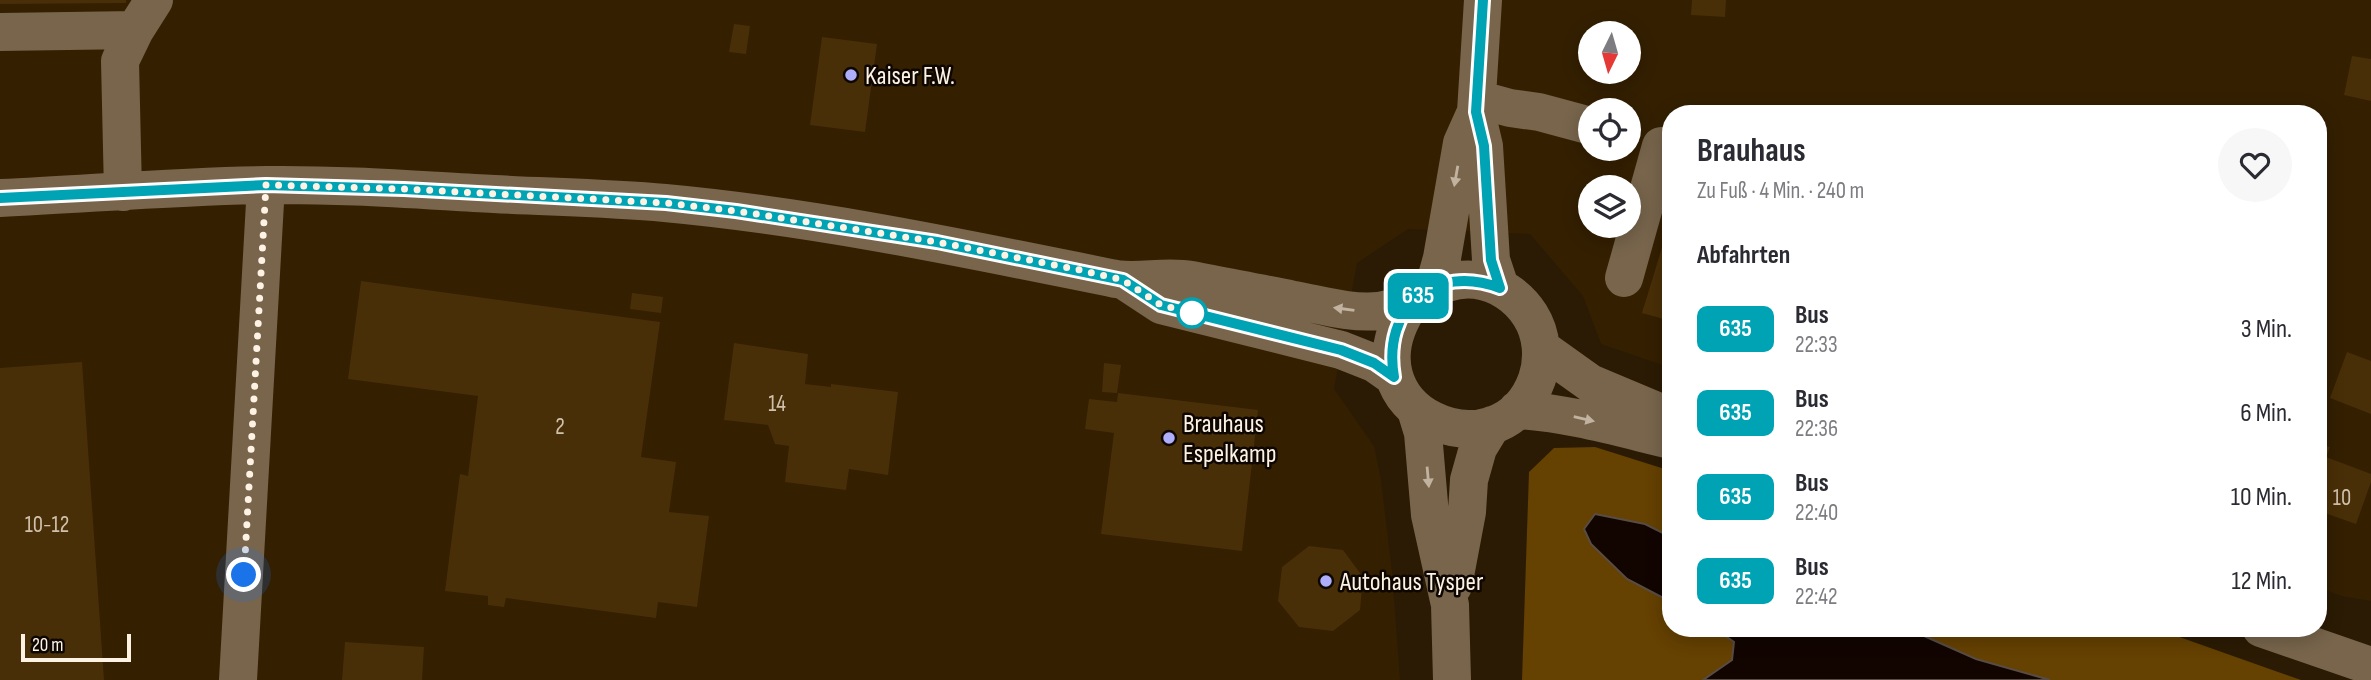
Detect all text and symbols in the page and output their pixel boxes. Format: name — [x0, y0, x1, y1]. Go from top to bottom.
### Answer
north arrow — [1578, 21, 1642, 84]
map controls — [1578, 21, 1641, 238]
place label: Kaiser F.W. — [865, 61, 955, 92]
marker: Kaiser F.W. — [843, 67, 859, 83]
button: locate — [1578, 98, 1641, 161]
button: heart — [2218, 128, 2292, 202]
text: Brauhaus — [1697, 131, 1806, 171]
one-way arrow — [1450, 165, 1461, 187]
button: layers — [1578, 175, 1641, 238]
text: Zu Fuß · 4 Min. · 240 m — [1697, 177, 1864, 205]
text: Abfahrten — [1697, 240, 1790, 271]
line badge: 635 — [1378, 273, 1458, 319]
text: 635 — [1402, 281, 1434, 310]
unlabelled marker — [1177, 298, 1207, 328]
text: Bus — [1795, 300, 1829, 331]
one-way arrow — [1332, 303, 1354, 314]
text: 635 — [1719, 314, 1752, 343]
text: 3 Min. — [2241, 314, 2292, 345]
text: 22:33 — [1795, 331, 1838, 359]
text: Bus — [1795, 384, 1829, 415]
house number: 14 — [768, 390, 786, 418]
text: 635 — [1719, 398, 1752, 427]
text: 6 Min. — [2240, 398, 2292, 429]
place label: Brauhaus Espelkamp — [1183, 409, 1277, 470]
house number: 2 — [555, 413, 565, 441]
one-way arrow — [1573, 414, 1595, 425]
text: 22:36 — [1795, 415, 1838, 443]
marker: Brauhaus Espelkamp — [1161, 430, 1177, 446]
one-way arrow — [1423, 466, 1434, 488]
text: Bus — [1795, 468, 1829, 499]
text: 635 — [1719, 482, 1752, 511]
text: 10 Min. — [2231, 482, 2292, 513]
house number: 10 — [2333, 484, 2351, 512]
text: 22:40 — [1795, 499, 1838, 527]
house number: 10-12 — [25, 511, 69, 539]
text: Bus — [1795, 552, 1829, 583]
your location — [226, 557, 261, 592]
text: 635 — [1719, 566, 1752, 595]
text: 12 Min. — [2231, 566, 2292, 597]
place label: Autohaus Tysper — [1339, 567, 1484, 598]
marker: Autohaus Tysper — [1318, 573, 1334, 589]
text: 22:42 — [1795, 583, 1838, 611]
scale bar — [21, 631, 131, 663]
text: 20 m — [32, 634, 64, 657]

